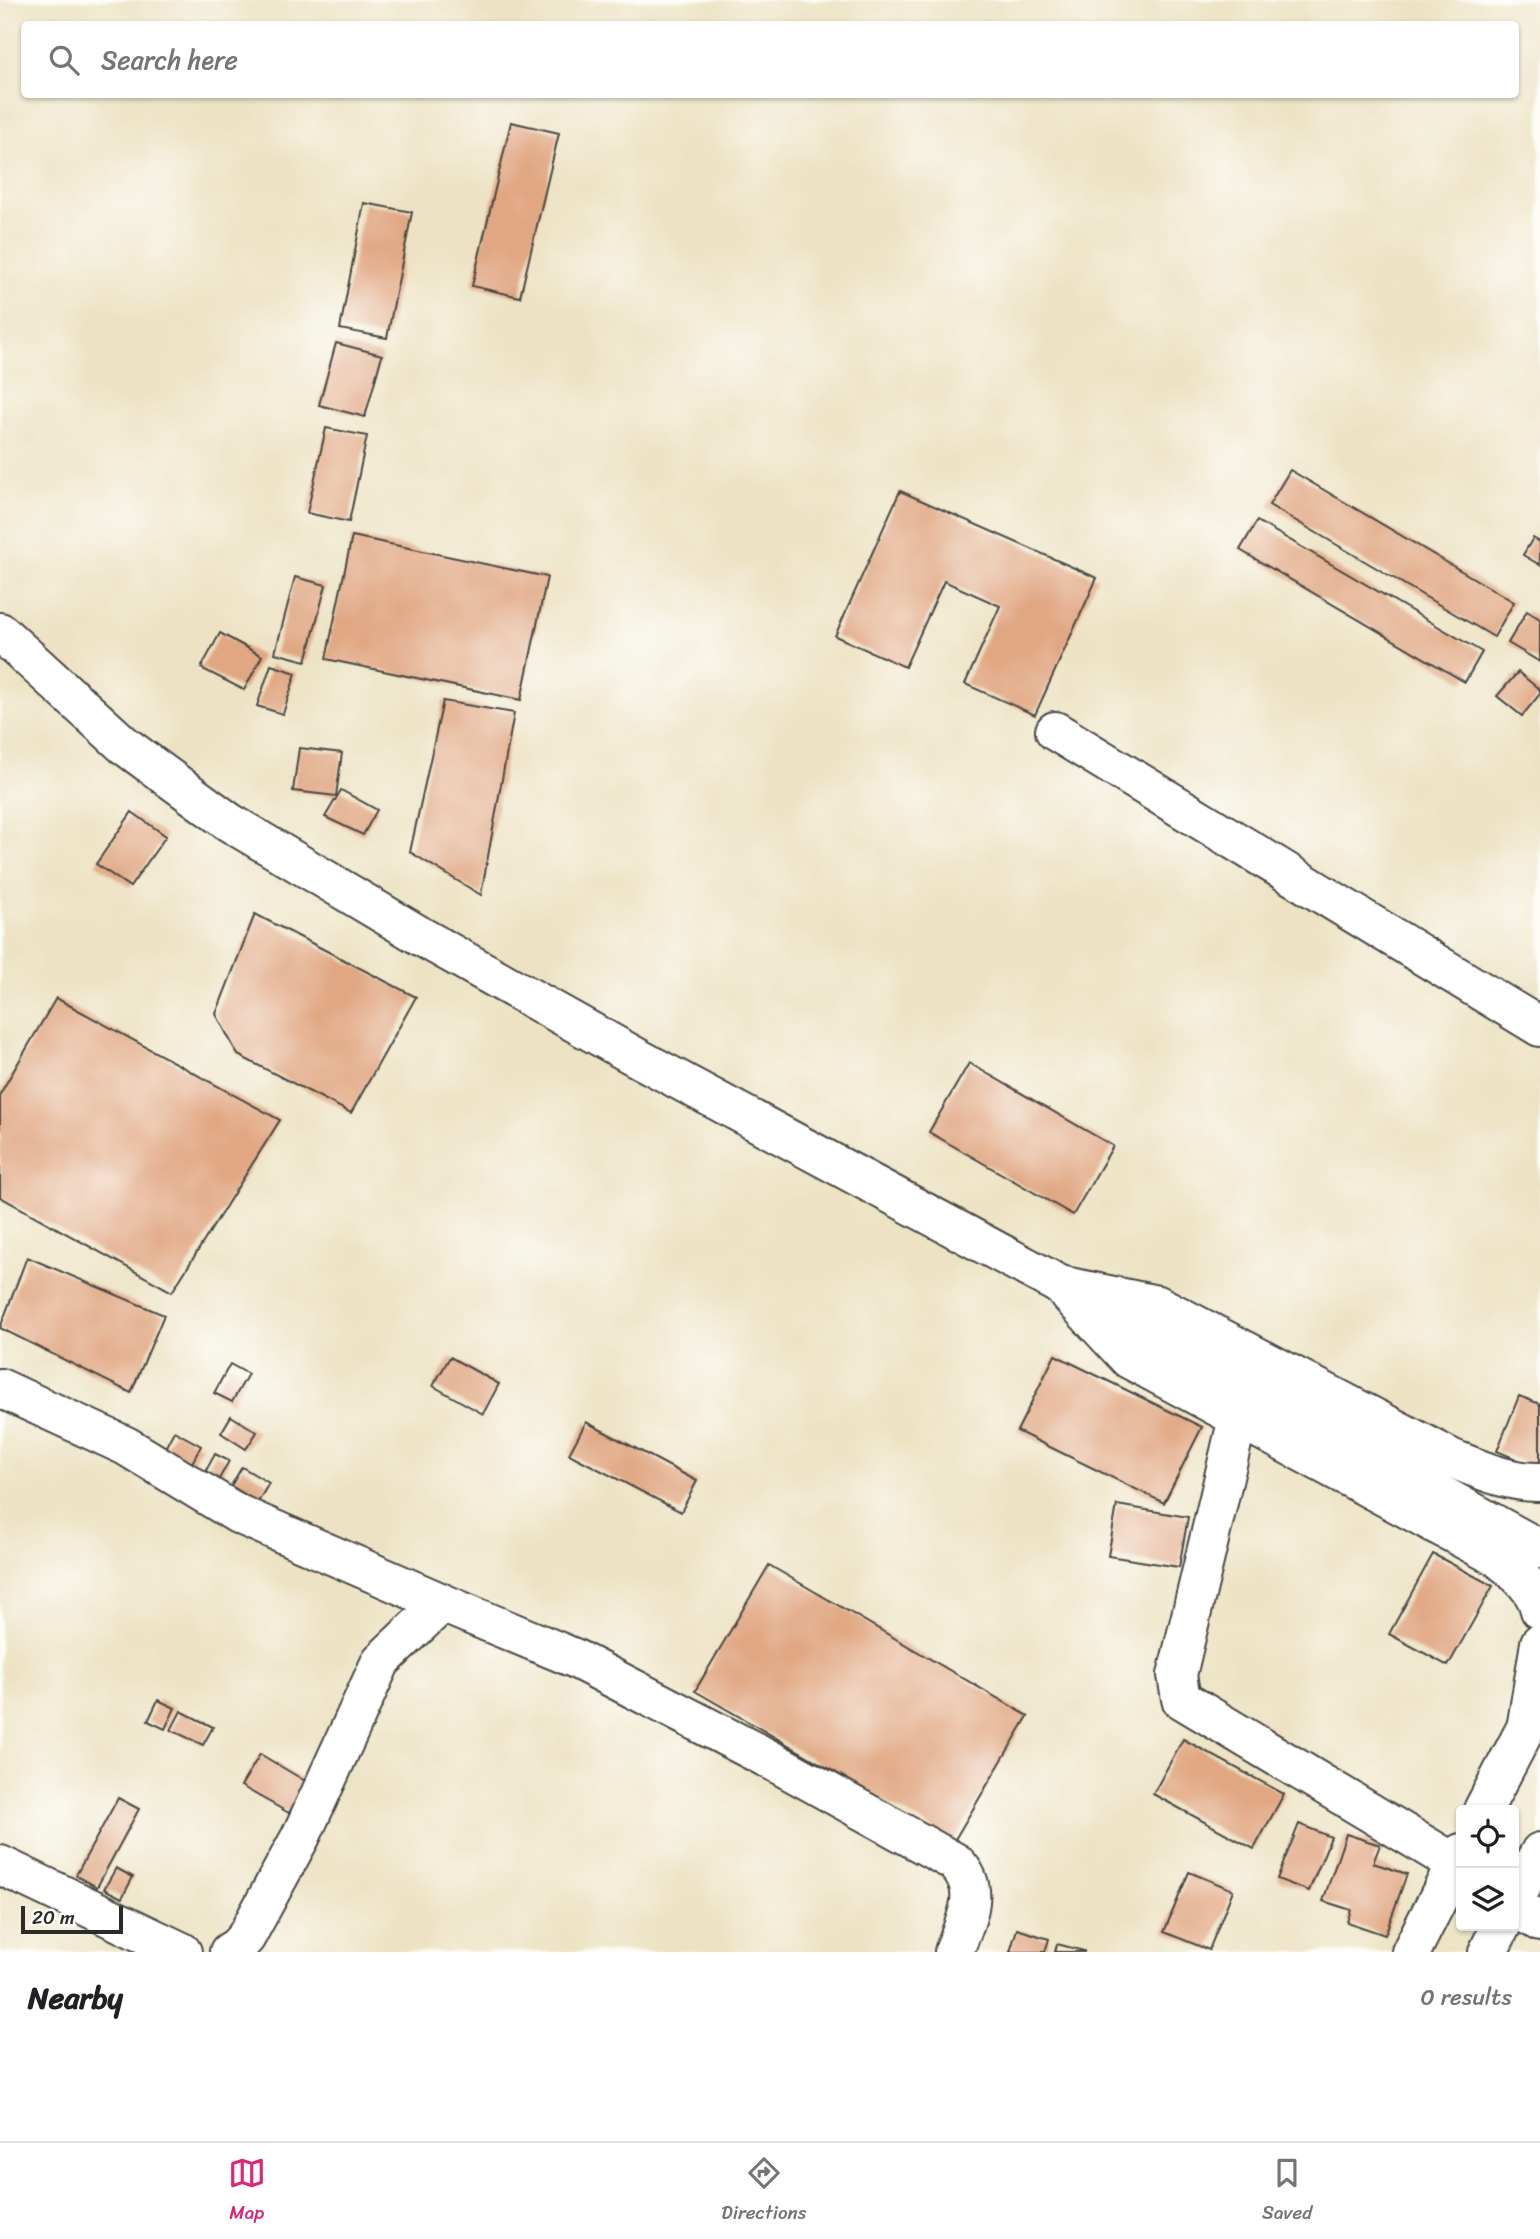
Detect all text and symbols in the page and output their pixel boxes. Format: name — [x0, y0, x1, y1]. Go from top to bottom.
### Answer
search box — [21, 21, 1519, 98]
text: Search here — [101, 37, 238, 83]
icon: search — [45, 41, 83, 79]
map controls — [1456, 1805, 1519, 1931]
button: locate — [1456, 1805, 1519, 1868]
button: layers — [1456, 1868, 1519, 1931]
text: 20 m — [32, 1901, 75, 1934]
scale bar — [21, 1903, 122, 1935]
text: Nearby — [28, 1971, 123, 2025]
text: 0 results — [1420, 1977, 1512, 2018]
tab: Map — [228, 2154, 266, 2229]
tab: Directions — [721, 2154, 807, 2229]
tab: Saved — [1262, 2154, 1312, 2229]

